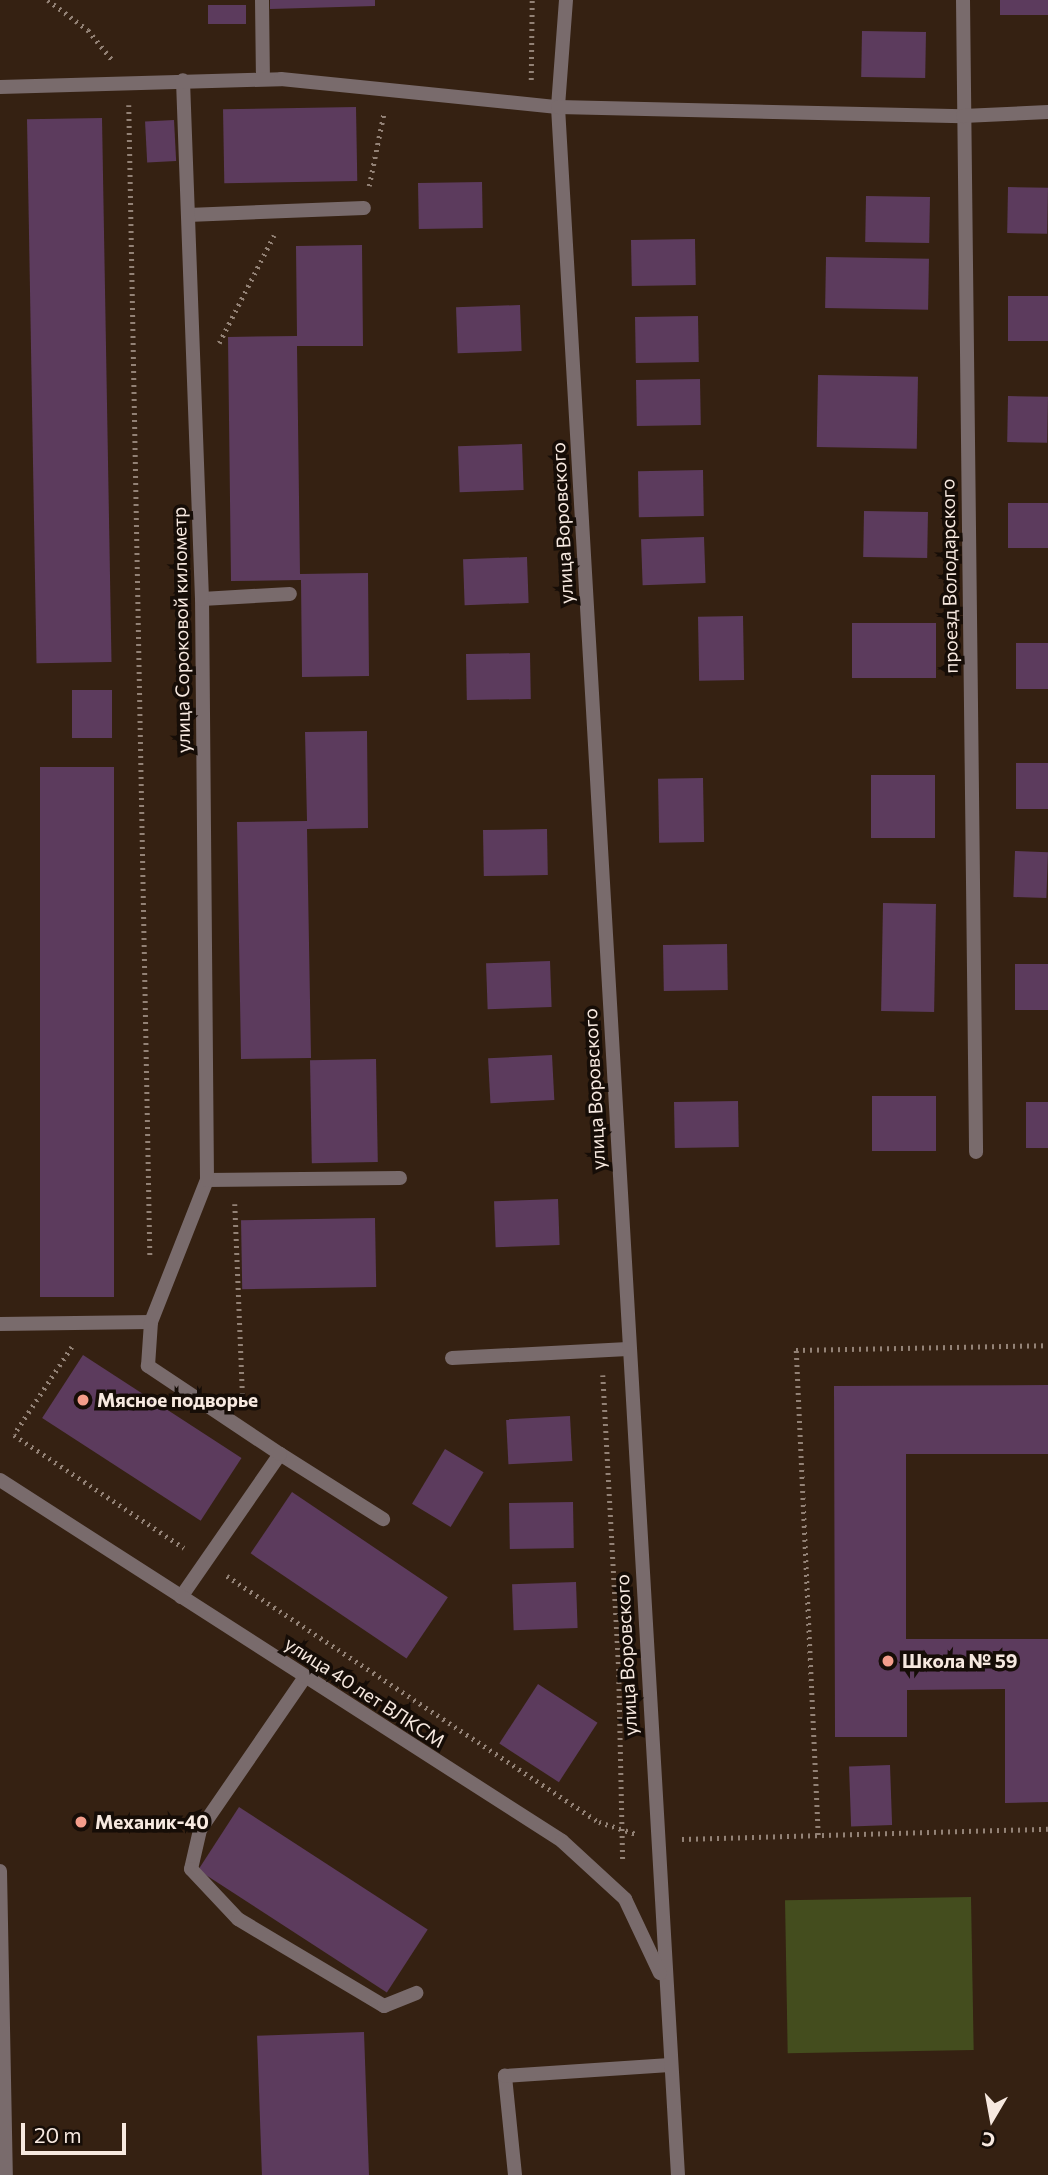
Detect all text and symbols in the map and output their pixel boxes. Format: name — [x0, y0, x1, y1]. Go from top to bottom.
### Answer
street label: улица Воровского — [546, 442, 578, 604]
street label: проезд Володарского — [936, 478, 962, 674]
street label: улица Сороковой километр — [167, 507, 195, 753]
street label: улица Воровского — [578, 1008, 610, 1170]
place label: Мясное подворье — [97, 1389, 258, 1411]
marker: Мясное подворье — [75, 1392, 91, 1408]
street label: улица Воровского — [610, 1574, 642, 1736]
street label: улица 40 лет ВЛКСМ — [281, 1632, 449, 1752]
place label: Школа № 59 — [902, 1650, 1018, 1672]
marker: Школа № 59 — [880, 1653, 896, 1669]
place label: Механик-40 — [95, 1811, 209, 1833]
marker: Механик-40 — [73, 1814, 89, 1830]
north arrow — [957, 2084, 1027, 2154]
scale bar — [24, 2108, 130, 2152]
text: 20 m — [34, 2122, 82, 2147]
text: С — [980, 2128, 997, 2153]

